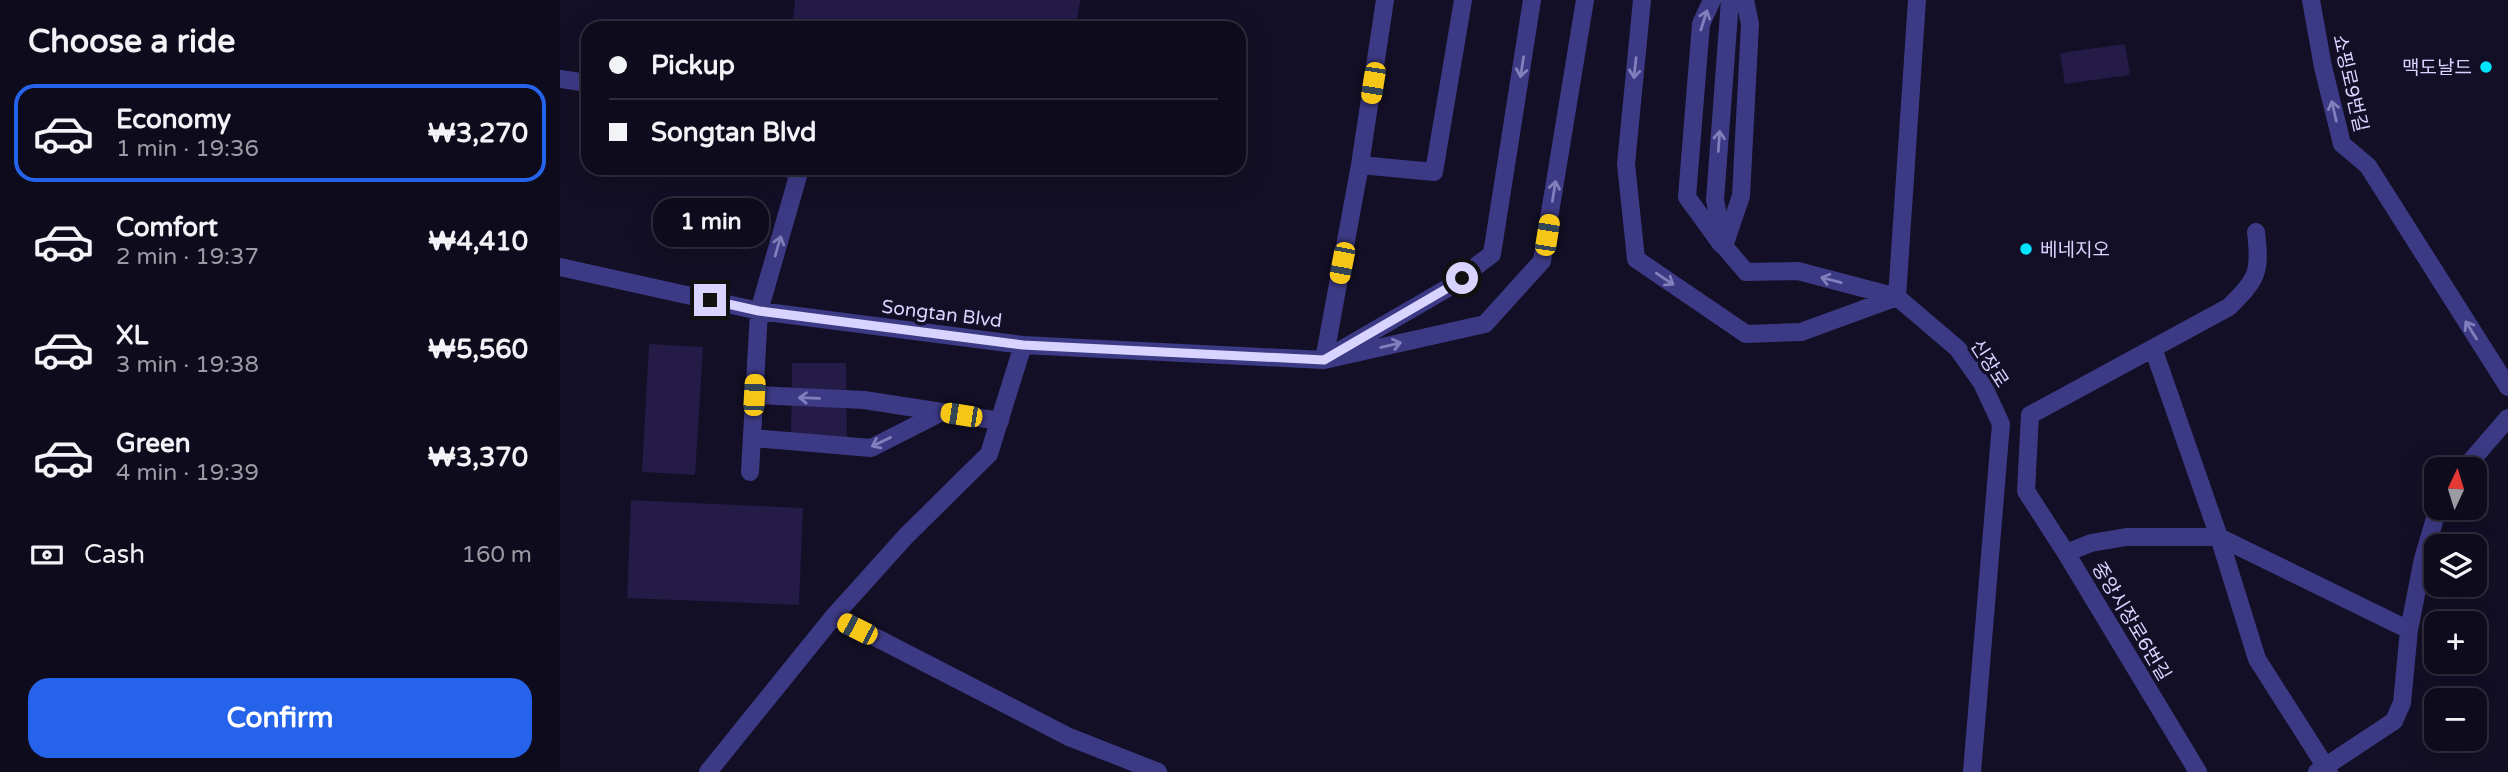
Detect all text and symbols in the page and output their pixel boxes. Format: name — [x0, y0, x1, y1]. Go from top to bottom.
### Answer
one-way arrow — [1699, 10, 1712, 32]
text: Choose a ride — [28, 23, 235, 61]
street label: 쇼핑로9번길 — [2328, 32, 2372, 134]
text: Pickup — [651, 50, 735, 81]
one-way arrow — [1515, 56, 1528, 78]
one-way arrow — [1629, 56, 1642, 79]
place label: 맥도날드 — [2402, 57, 2472, 79]
marker: 맥도날드 — [2478, 59, 2494, 75]
car — [1360, 61, 1387, 105]
one-way arrow — [2326, 100, 2340, 123]
icon: car — [32, 102, 95, 165]
text: Economy — [116, 104, 231, 135]
text: Songtan Blvd — [651, 117, 817, 148]
text: ₩3,270 — [428, 118, 528, 149]
one-way arrow — [1713, 130, 1726, 153]
text: 1 min · 19:36 — [116, 135, 259, 163]
one-way arrow — [1548, 181, 1561, 203]
callout: 1 min — [652, 198, 768, 247]
text: 1 min — [680, 208, 742, 236]
icon: car — [32, 210, 95, 273]
text: Comfort — [116, 212, 218, 243]
car — [1534, 213, 1561, 257]
text: ₩4,410 — [428, 226, 528, 257]
one-way arrow — [772, 235, 785, 257]
place label: 베네지오 — [2040, 239, 2110, 261]
car — [1328, 240, 1357, 286]
marker: 베네지오 — [2018, 241, 2034, 257]
text: 2 min · 19:37 — [116, 243, 259, 271]
route start — [1446, 262, 1478, 294]
one-way arrow — [1655, 272, 1674, 286]
one-way arrow — [1821, 273, 1843, 286]
route end — [694, 284, 726, 316]
street label: Songtan Blvd — [881, 296, 1003, 332]
icon: car — [32, 318, 95, 381]
text: XL — [116, 320, 148, 351]
one-way arrow — [2464, 320, 2478, 340]
text: ₩5,560 — [428, 334, 528, 365]
street label: 신장로 — [1966, 336, 2013, 392]
one-way arrow — [1379, 338, 1402, 351]
text: 3 min · 19:38 — [116, 351, 259, 379]
car — [743, 373, 766, 417]
one-way arrow — [798, 391, 821, 404]
car — [939, 401, 984, 429]
icon: car — [32, 426, 95, 489]
text: Green — [116, 428, 191, 459]
one-way arrow — [871, 436, 892, 450]
text: ₩3,370 — [428, 442, 528, 473]
north arrow — [2424, 457, 2487, 520]
map controls — [2424, 457, 2487, 751]
text: 4 min · 19:39 — [116, 459, 259, 487]
button: layers — [2424, 534, 2487, 597]
icon: cash — [28, 536, 66, 574]
text: Cash — [84, 539, 145, 570]
text: 160 m — [462, 541, 532, 569]
street label: 중앙시장로6번길 — [2087, 558, 2175, 685]
car — [834, 610, 881, 648]
button: + — [2424, 611, 2487, 674]
button: Confirm — [28, 678, 532, 758]
button: − — [2424, 688, 2487, 751]

